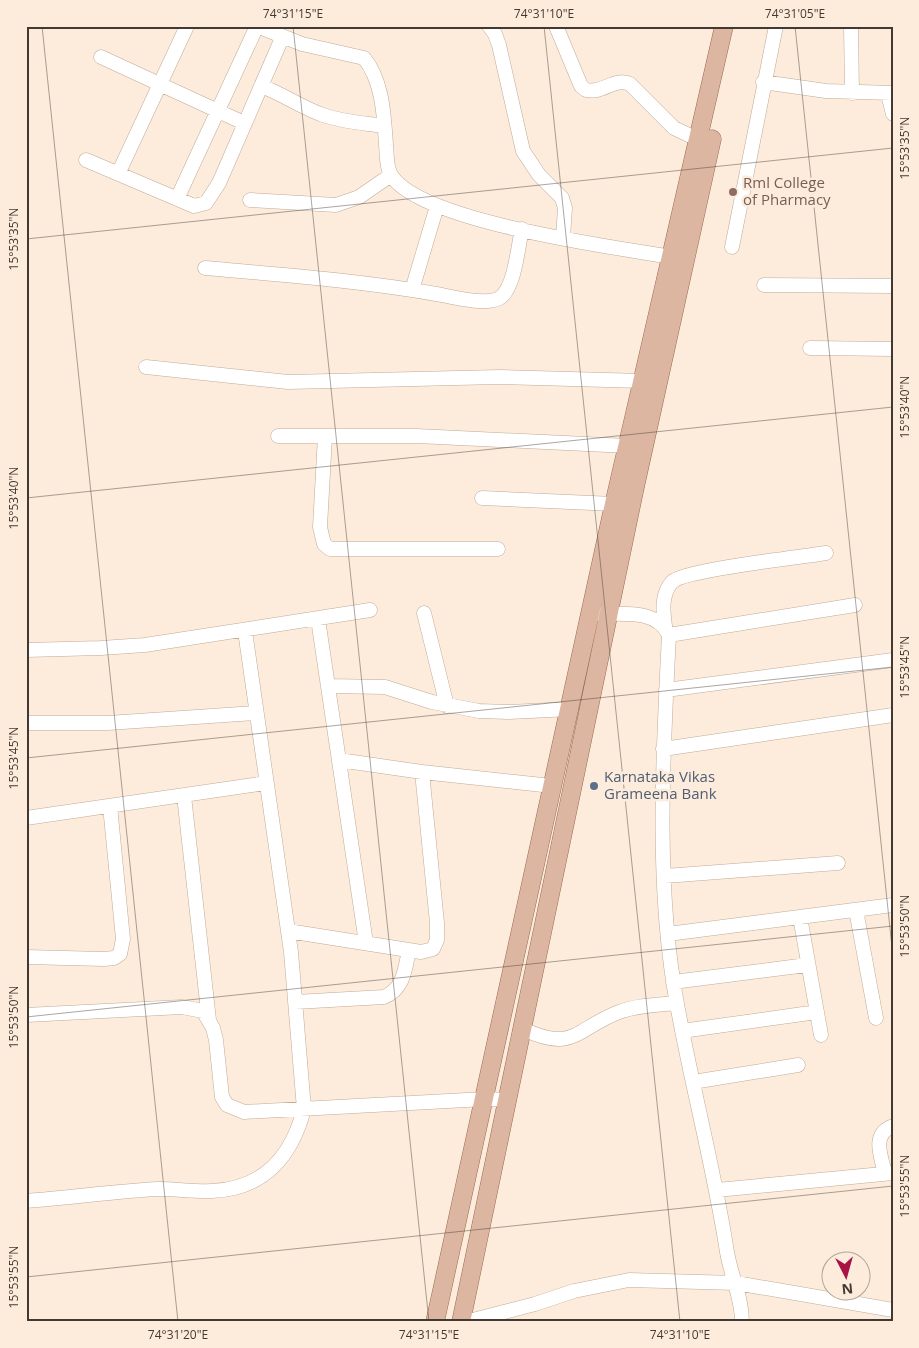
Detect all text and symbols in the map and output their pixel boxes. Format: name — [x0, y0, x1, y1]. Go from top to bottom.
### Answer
text: 74°31'15"E — [263, 5, 323, 22]
text: 74°31'10"E — [514, 5, 574, 22]
text: 74°31'05"E — [765, 5, 825, 22]
text: 15°53'35"N — [896, 117, 913, 179]
place label: Rml College of Pharmacy — [743, 172, 831, 209]
marker: Rml College of Pharmacy — [727, 186, 739, 198]
text: 15°53'35"N — [5, 208, 22, 270]
text: 15°53'40"N — [896, 376, 913, 438]
text: 15°53'40"N — [5, 467, 22, 529]
text: 15°53'45"N — [896, 636, 913, 698]
text: 15°53'45"N — [5, 727, 22, 789]
place label: Karnataka Vikas Grameena Bank — [604, 766, 717, 803]
marker: Karnataka Vikas Grameena Bank — [588, 780, 600, 792]
text: 15°53'50"N — [896, 895, 913, 957]
text: 15°53'50"N — [5, 986, 22, 1048]
text: 15°53'55"N — [896, 1155, 913, 1217]
text: 15°53'55"N — [5, 1246, 22, 1308]
north arrow — [822, 1250, 872, 1300]
text: N — [841, 1279, 854, 1299]
text: 74°31'20"E — [148, 1326, 208, 1343]
text: 74°31'15"E — [399, 1326, 459, 1343]
text: 74°31'10"E — [650, 1326, 710, 1343]

